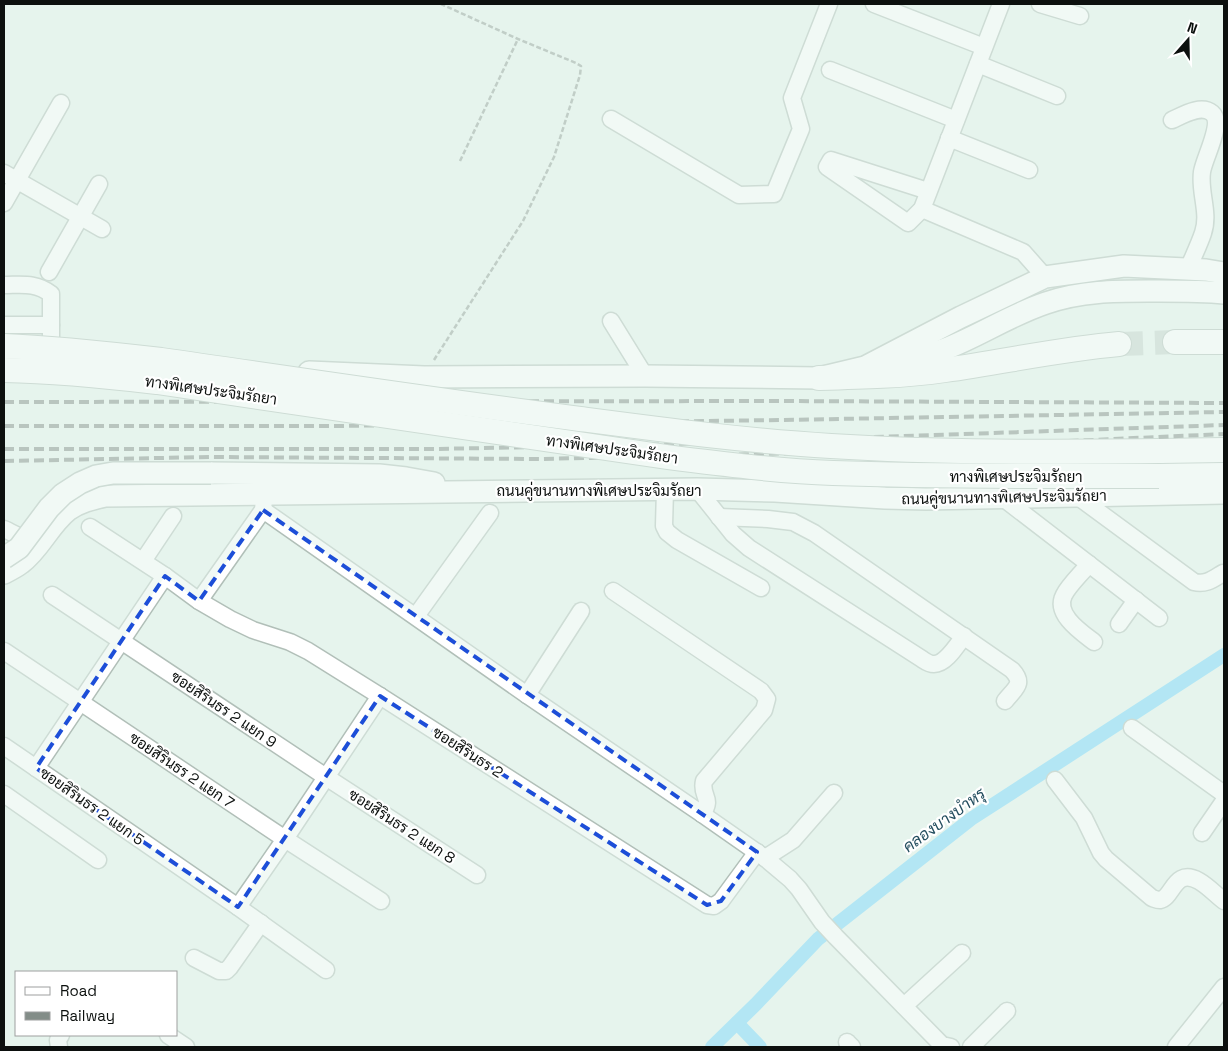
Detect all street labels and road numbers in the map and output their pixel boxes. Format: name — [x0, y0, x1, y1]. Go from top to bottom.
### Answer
street label: ทางพิเศษประจิมรัถยา — [144, 371, 278, 409]
street label: ทางพิเศษประจิมรัถยา — [545, 430, 679, 468]
street label: ทางพิเศษประจิมรัถยา — [949, 467, 1083, 486]
street label: ถนนคู่ขนานทางพิเศษประจิมรัถยา — [496, 481, 702, 501]
street label: ถนนคู่ขนานทางพิเศษประจิมรัถยา — [901, 486, 1107, 509]
street label: ซอยสิรินธร 2 แยก 9 — [168, 667, 280, 751]
street label: ซอยสิรินธร 2 — [429, 722, 507, 782]
street label: ซอยสิรินธร 2 แยก 7 — [126, 728, 238, 812]
street label: ซอยสิรินธร 2 แยก 5 — [36, 763, 148, 849]
street label: ซอยสิรินธร 2 แยก 8 — [345, 784, 459, 868]

